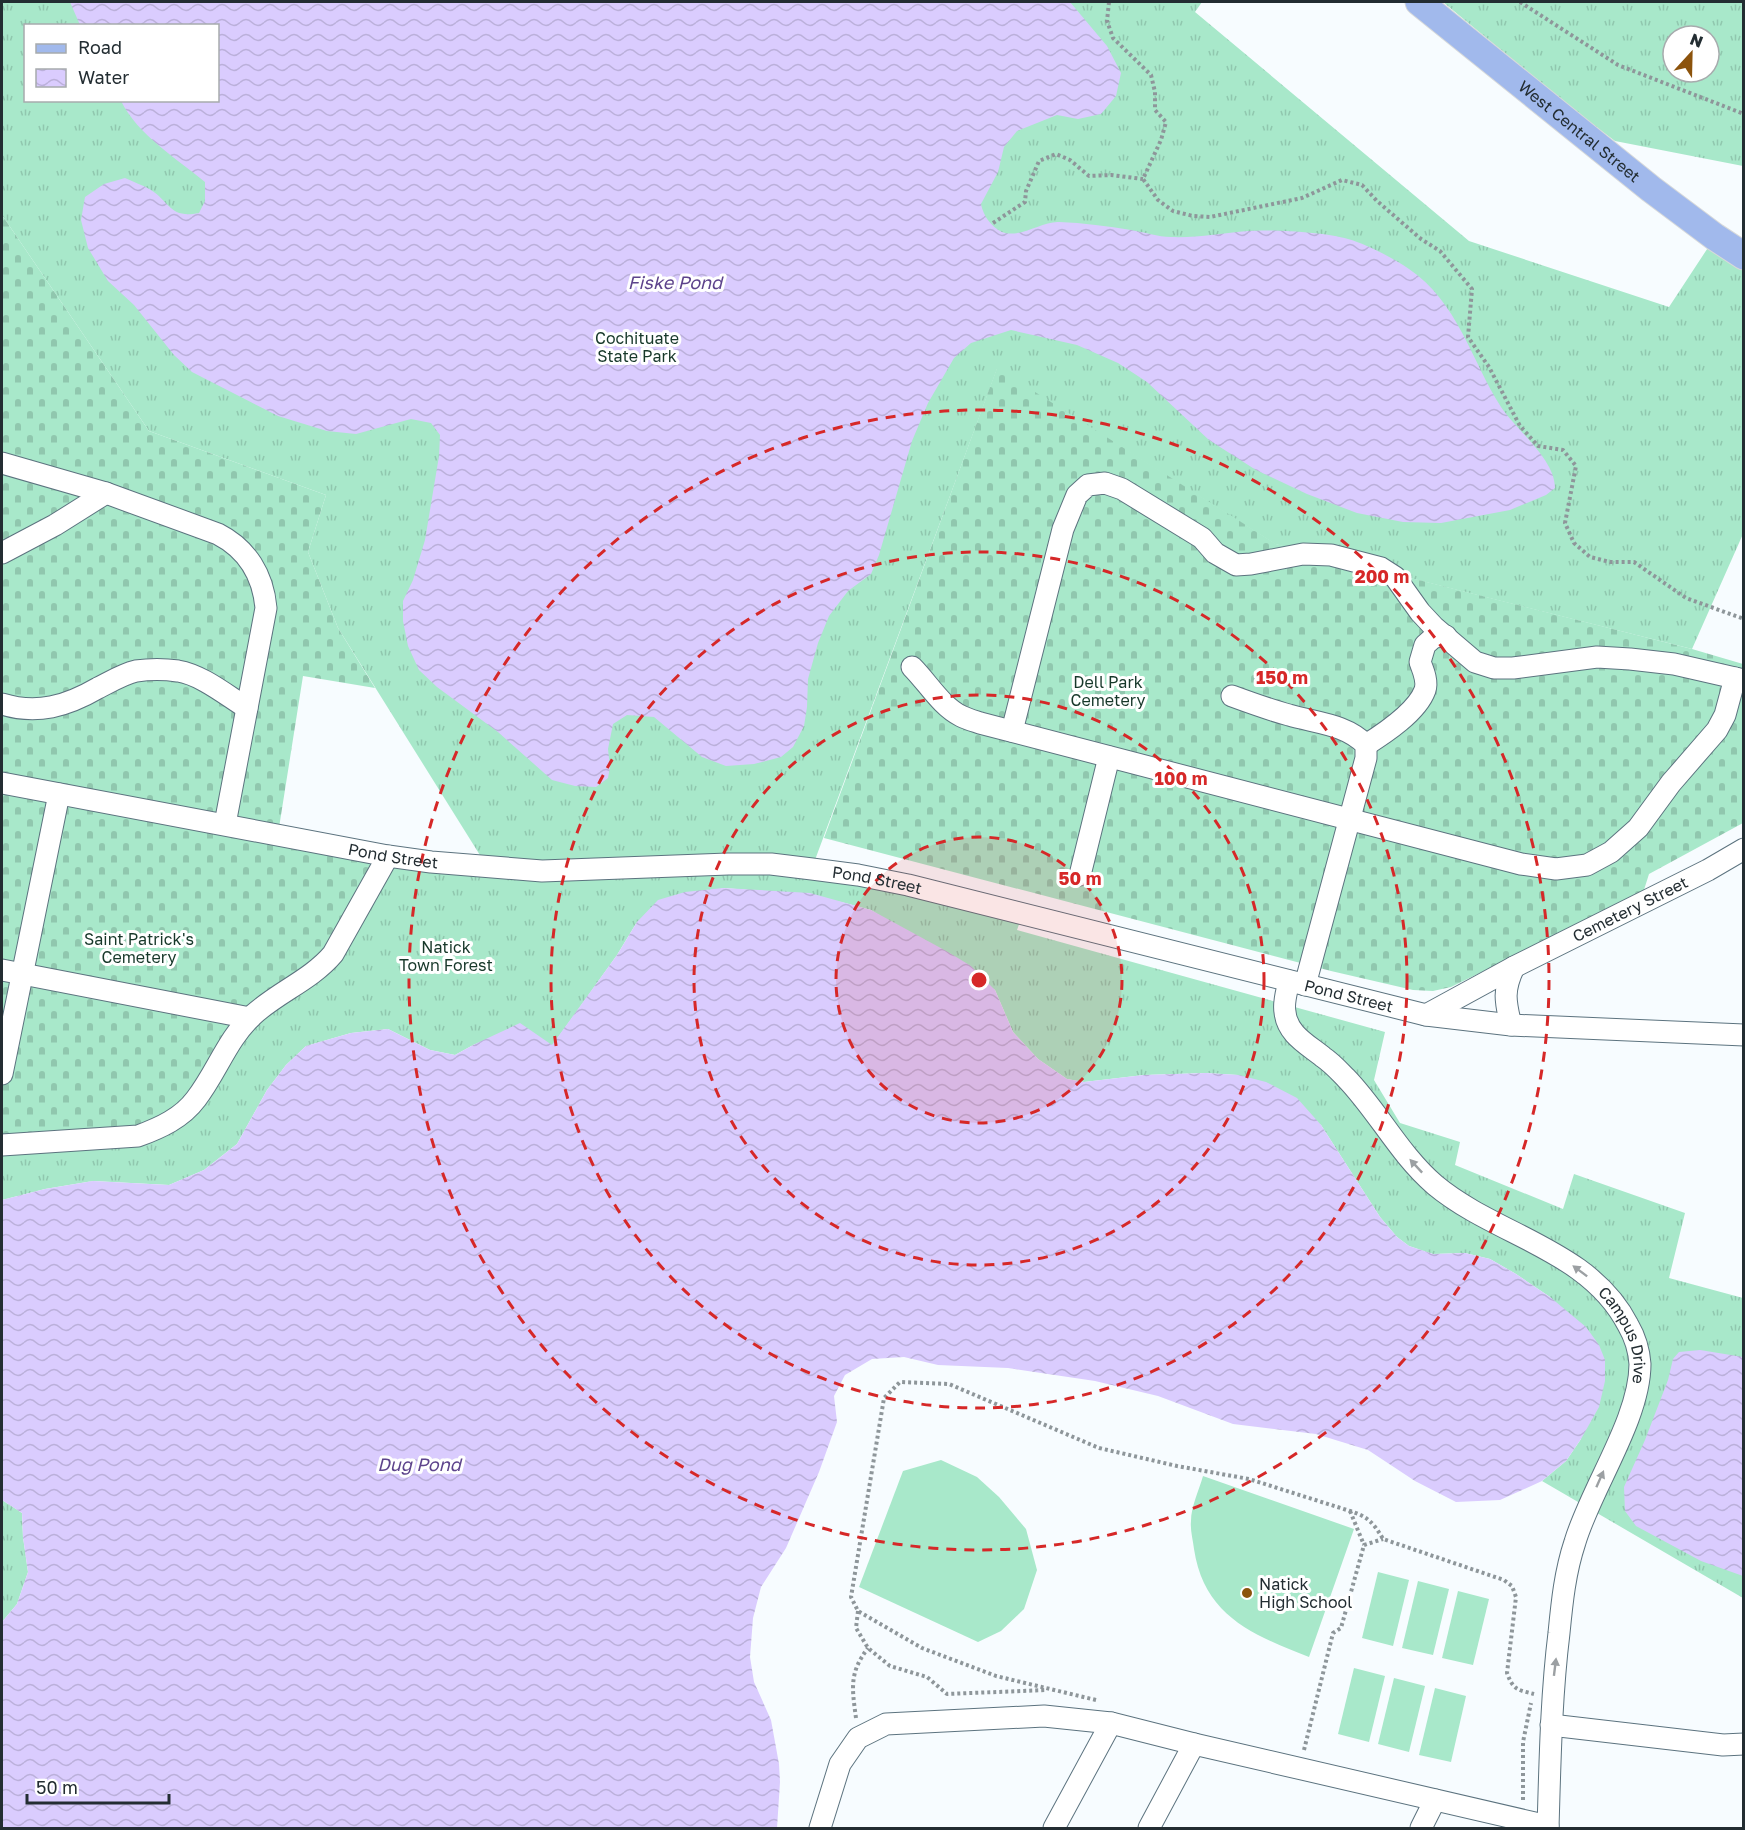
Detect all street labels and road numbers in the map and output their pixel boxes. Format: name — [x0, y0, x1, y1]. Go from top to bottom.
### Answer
street label: West Central Street — [1514, 76, 1644, 186]
street label: Pond Street — [346, 839, 439, 873]
street label: Pond Street — [831, 862, 924, 898]
street label: Cemetery Street — [1569, 872, 1691, 946]
street label: Pond Street — [1302, 975, 1395, 1016]
street label: Campus Drive — [1594, 1282, 1650, 1385]

